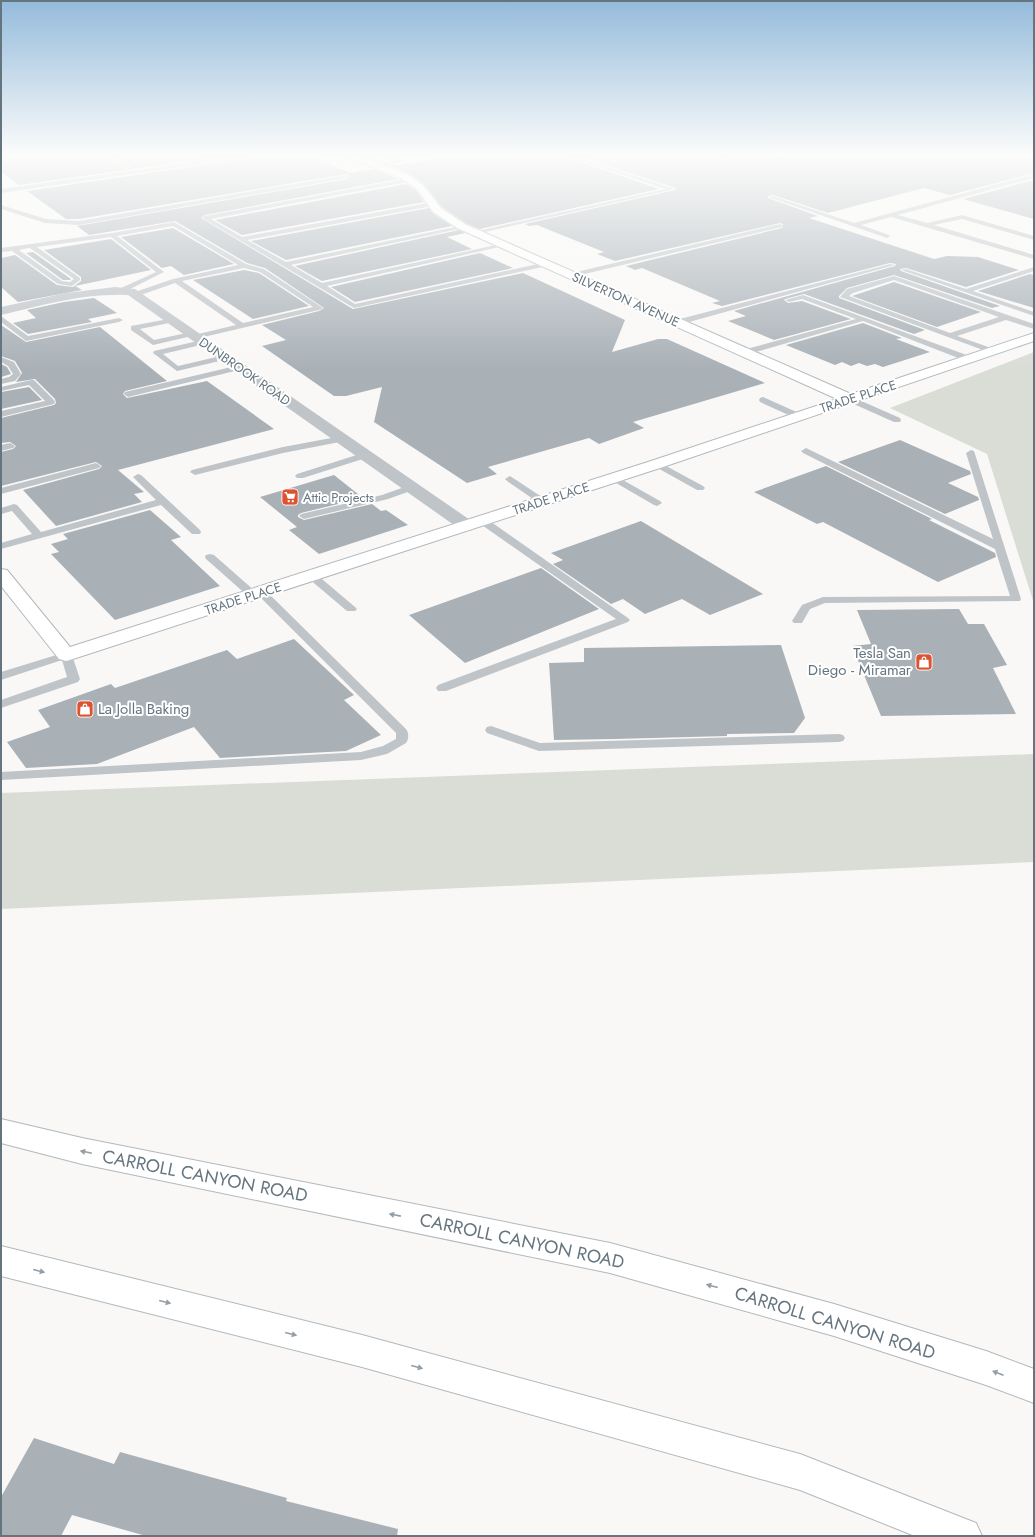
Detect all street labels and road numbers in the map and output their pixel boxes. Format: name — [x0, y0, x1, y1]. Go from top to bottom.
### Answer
street label: SILVERTON AVENUE — [569, 267, 683, 332]
street label: DUNBROOK ROAD — [195, 333, 295, 410]
street label: TRADE PLACE — [817, 375, 899, 418]
street label: TRADE PLACE — [510, 477, 592, 520]
street label: TRADE PLACE — [202, 577, 284, 620]
street label: CARROLL CANYON ROAD — [100, 1143, 310, 1209]
street label: CARROLL CANYON ROAD — [417, 1207, 627, 1275]
street label: CARROLL CANYON ROAD — [732, 1280, 938, 1366]

